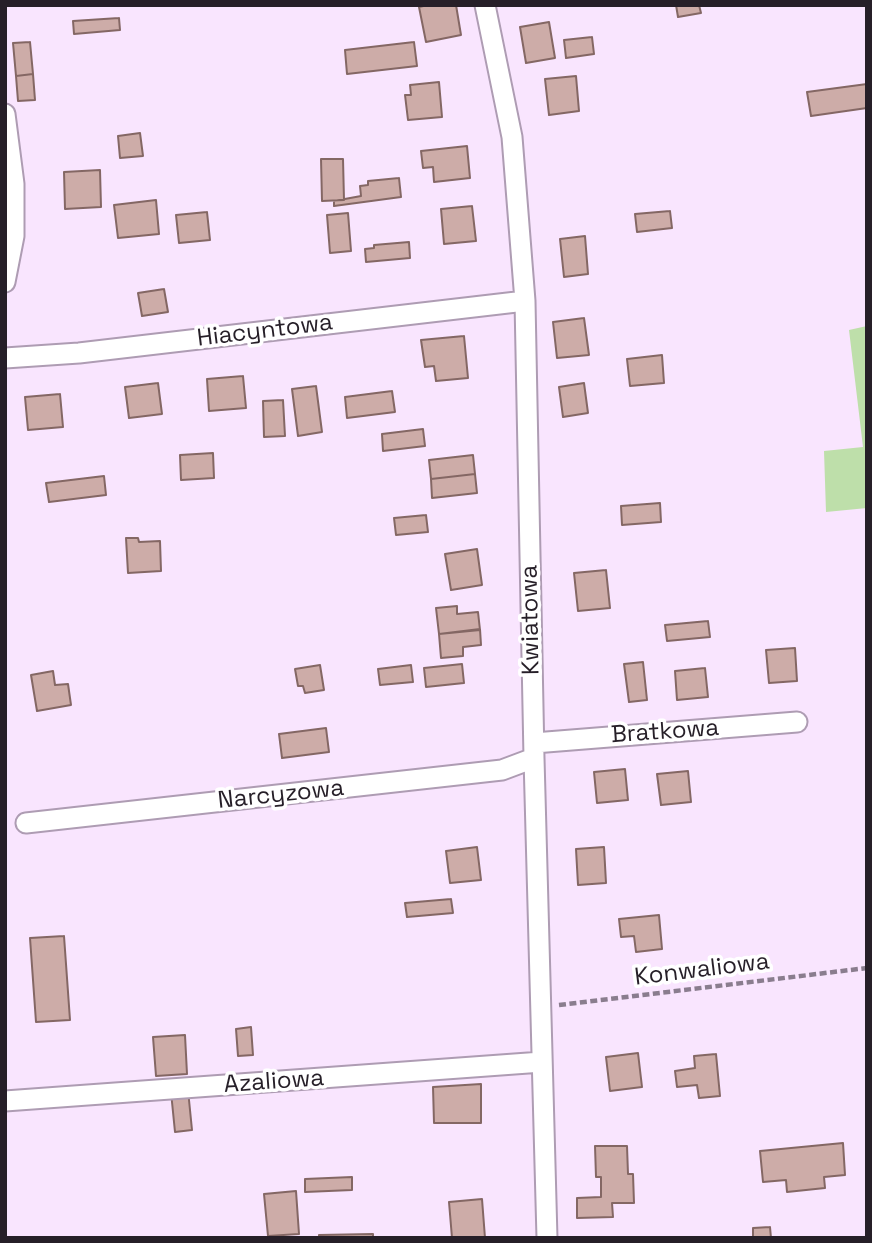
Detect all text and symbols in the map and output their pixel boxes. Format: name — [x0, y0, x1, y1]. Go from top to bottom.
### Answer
street label: Hiacyntowa — [195, 308, 335, 354]
street label: Kwiatowa — [516, 565, 546, 675]
street label: Bratkowa — [610, 714, 720, 750]
street label: Narcyzowa — [216, 774, 346, 816]
street label: Konwaliowa — [633, 947, 771, 993]
street label: Azaliowa — [223, 1064, 325, 1100]

